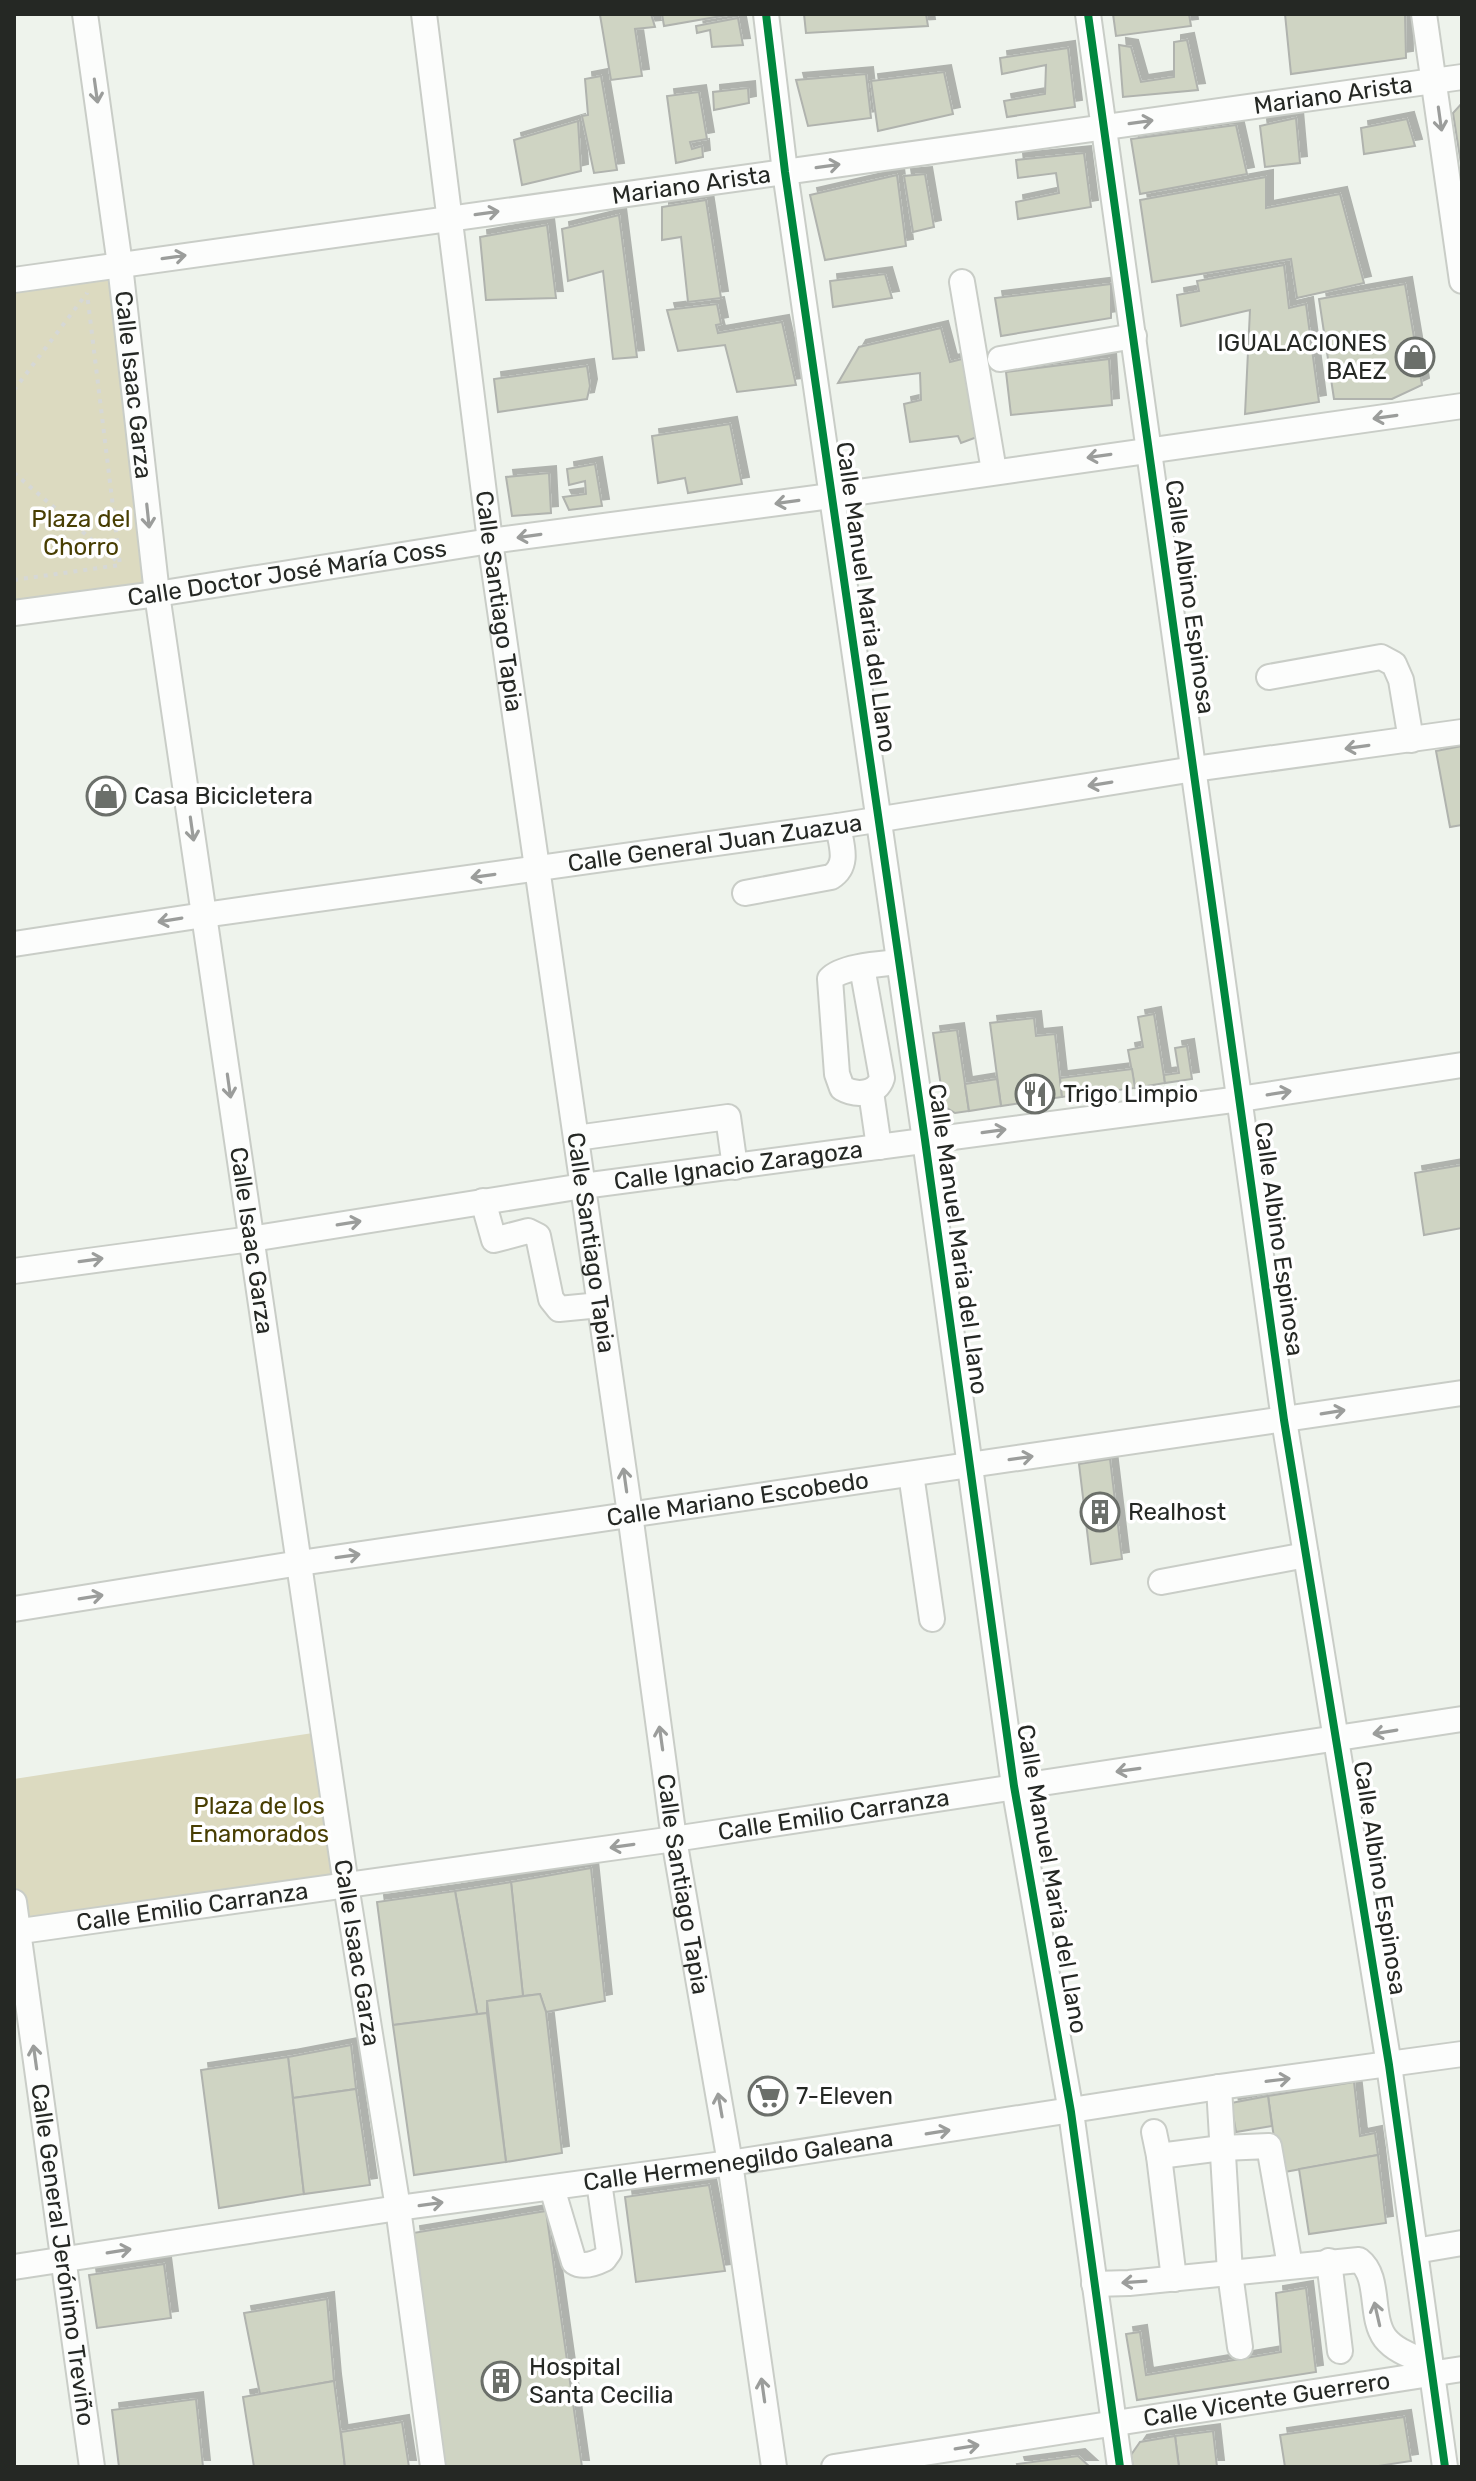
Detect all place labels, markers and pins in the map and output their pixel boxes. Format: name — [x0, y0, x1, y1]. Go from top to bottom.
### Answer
place label: IGUALACIONES BAEZ — [1217, 329, 1387, 385]
shop icon: IGUALACIONES BAEZ — [1394, 336, 1436, 378]
shop icon: Casa Bicicletera — [85, 775, 127, 817]
place label: Casa Bicicletera — [134, 782, 313, 810]
restaurant icon: Trigo Limpio — [1014, 1073, 1056, 1115]
place label: Trigo Limpio — [1063, 1080, 1198, 1108]
building icon: Realhost — [1079, 1491, 1121, 1533]
place label: Realhost — [1128, 1498, 1226, 1526]
supermarket icon: 7-Eleven — [747, 2075, 789, 2117]
place label: 7-Eleven — [796, 2082, 893, 2110]
place label: Hospital Santa Cecilia — [529, 2353, 673, 2409]
building icon: Hospital Santa Cecilia — [480, 2360, 522, 2402]

